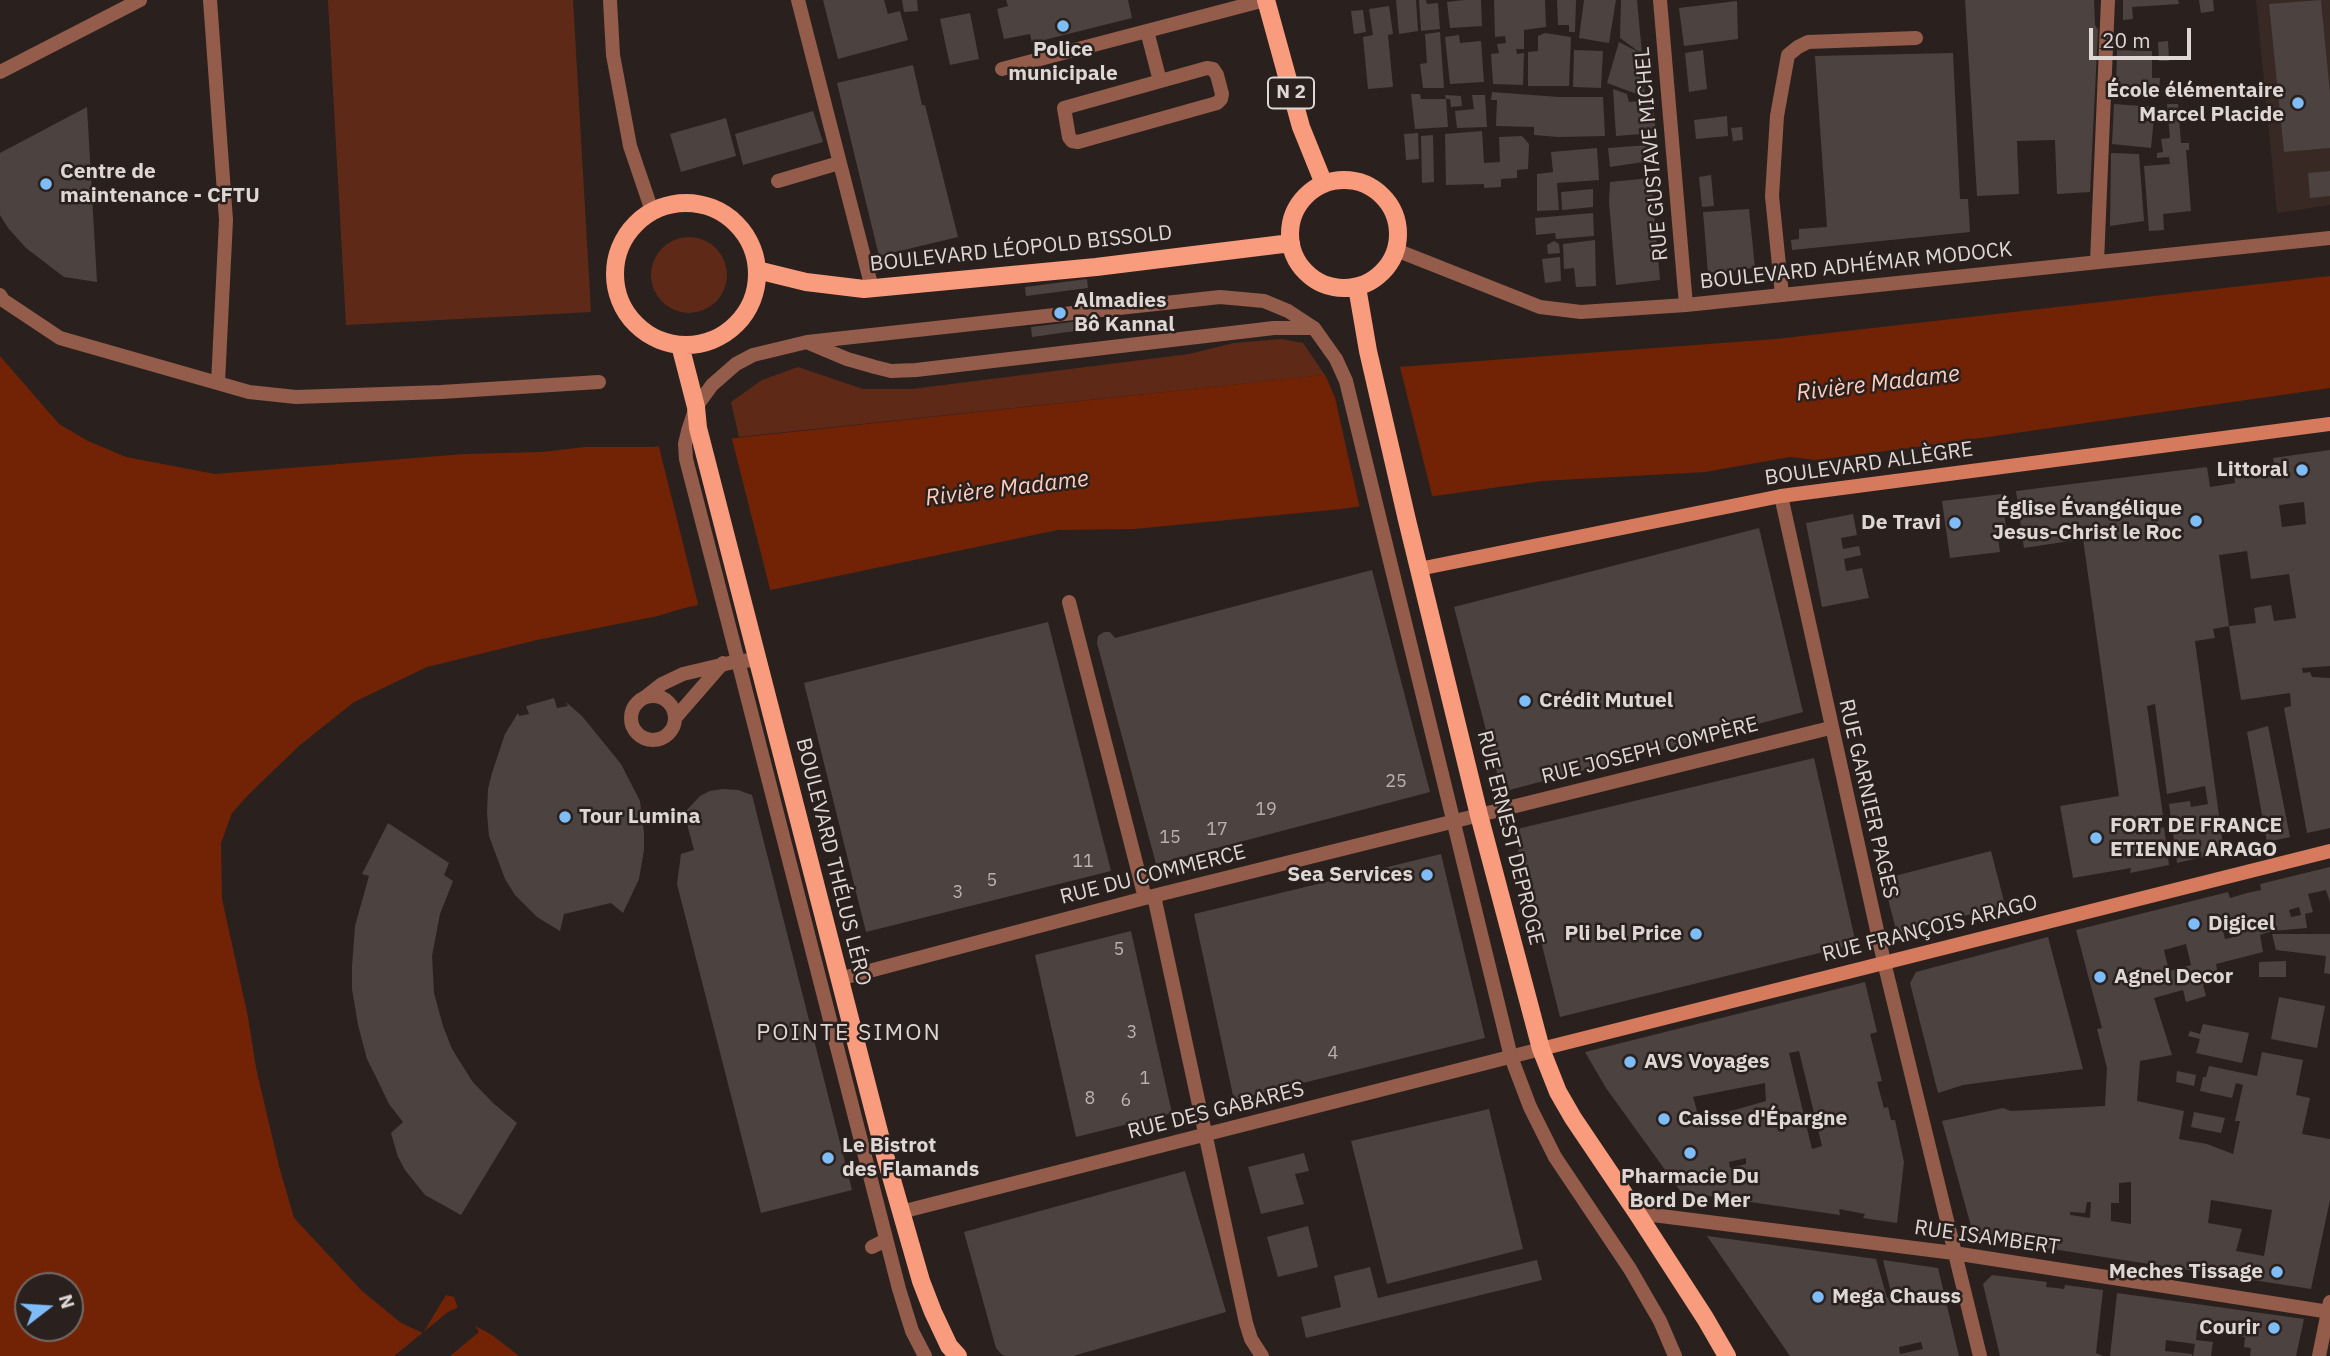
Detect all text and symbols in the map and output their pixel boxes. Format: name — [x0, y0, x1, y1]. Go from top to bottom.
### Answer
scale bar — [2092, 14, 2194, 58]
marker: Police municipale — [1055, 18, 1071, 34]
text: 20 m — [2102, 26, 2151, 54]
place label: Police municipale — [1008, 37, 1118, 87]
street label: RUE GUSTAVE MICHEL — [1630, 46, 1674, 262]
road number: N 2 — [1268, 78, 1314, 108]
place label: École élémentaire Marcel Placide — [2107, 78, 2284, 128]
marker: École élémentaire Marcel Placide — [2290, 95, 2306, 111]
place label: Centre de maintenance - CFTU — [60, 159, 260, 209]
marker: Centre de maintenance - CFTU — [38, 176, 54, 192]
street label: BOULEVARD LÉOPOLD BISSOLD — [869, 221, 1173, 277]
street label: BOULEVARD ADHÉMAR MODOCK — [1699, 237, 2013, 295]
place label: Almadies Bô Kannal — [1074, 288, 1175, 338]
marker: Almadies Bô Kannal — [1052, 305, 1068, 321]
water label: Rivière Madame — [1795, 360, 1961, 408]
street label: BOULEVARD ALLÈGRE — [1763, 437, 1975, 491]
place label: Littoral — [2217, 457, 2288, 483]
marker: Littoral — [2294, 462, 2310, 478]
water label: Rivière Madame — [924, 465, 1090, 513]
place label: Église Évangélique Jesus-Christ le Roc — [1992, 496, 2182, 546]
place label: De Travi — [1861, 510, 1941, 536]
marker: Église Évangélique Jesus-Christ le Roc — [2188, 513, 2204, 529]
marker: De Travi — [1947, 515, 1963, 531]
place label: Crédit Mutuel — [1539, 688, 1673, 714]
marker: Crédit Mutuel — [1517, 693, 1533, 709]
street label: RUE GARNIER PAGES — [1833, 697, 1903, 901]
street label: RUE JOSEPH COMPÈRE — [1539, 712, 1761, 790]
street label: RUE ERNEST DEPROGE — [1471, 728, 1549, 948]
street label: BOULEVARD THÉLUS LÉRO — [790, 735, 876, 989]
house number: 25 — [1385, 771, 1407, 793]
house number: 19 — [1255, 799, 1277, 821]
place label: Tour Lumina — [579, 804, 700, 830]
marker: Tour Lumina — [557, 809, 573, 825]
place label: FORT DE FRANCE ETIENNE ARAGO — [2110, 813, 2282, 863]
house number: 17 — [1206, 819, 1228, 841]
house number: 15 — [1159, 827, 1181, 849]
marker: FORT DE FRANCE ETIENNE ARAGO — [2088, 830, 2104, 846]
street label: RUE DU COMMERCE — [1058, 840, 1248, 910]
house number: 11 — [1072, 851, 1094, 873]
place label: Sea Services — [1287, 862, 1413, 888]
marker: Sea Services — [1419, 867, 1435, 883]
house number: 5 — [987, 870, 997, 892]
house number: 3 — [953, 882, 963, 904]
street label: RUE FRANÇOIS ARAGO — [1820, 890, 2040, 968]
place label: Digicel — [2208, 911, 2275, 937]
marker: Digicel — [2186, 916, 2202, 932]
place label: Pli bel Price — [1564, 921, 1682, 947]
marker: Pli bel Price — [1688, 926, 1704, 942]
house number: 5 — [1114, 939, 1124, 961]
place label: Agnel Decor — [2114, 964, 2233, 990]
marker: Agnel Decor — [2092, 969, 2108, 985]
district label: POINTE SIMON — [758, 1019, 940, 1047]
house number: 3 — [1127, 1022, 1137, 1044]
house number: 4 — [1328, 1043, 1338, 1065]
place label: AVS Voyages — [1644, 1049, 1770, 1075]
marker: AVS Voyages — [1622, 1054, 1638, 1070]
house number: 1 — [1140, 1068, 1150, 1090]
street label: RUE DES GABARES — [1125, 1077, 1307, 1145]
house number: 8 — [1085, 1088, 1095, 1110]
house number: 6 — [1121, 1090, 1131, 1112]
place label: Caisse d'Épargne — [1678, 1106, 1847, 1132]
marker: Caisse d'Épargne — [1656, 1111, 1672, 1127]
place label: Le Bistrot des Flamands — [842, 1133, 979, 1183]
marker: Pharmacie Du Bord De Mer — [1682, 1145, 1698, 1161]
marker: Le Bistrot des Flamands — [820, 1150, 836, 1166]
place label: Pharmacie Du Bord De Mer — [1621, 1164, 1759, 1214]
street label: RUE ISAMBERT — [1913, 1215, 2061, 1261]
place label: Meches Tissage — [2109, 1259, 2263, 1285]
marker: Meches Tissage — [2269, 1264, 2285, 1280]
north arrow — [14, 1272, 84, 1342]
place label: Mega Chauss — [1832, 1284, 1961, 1310]
marker: Mega Chauss — [1810, 1289, 1826, 1305]
text: N — [54, 1291, 81, 1312]
place label: Courir — [2199, 1315, 2260, 1341]
marker: Courir — [2266, 1320, 2282, 1336]

